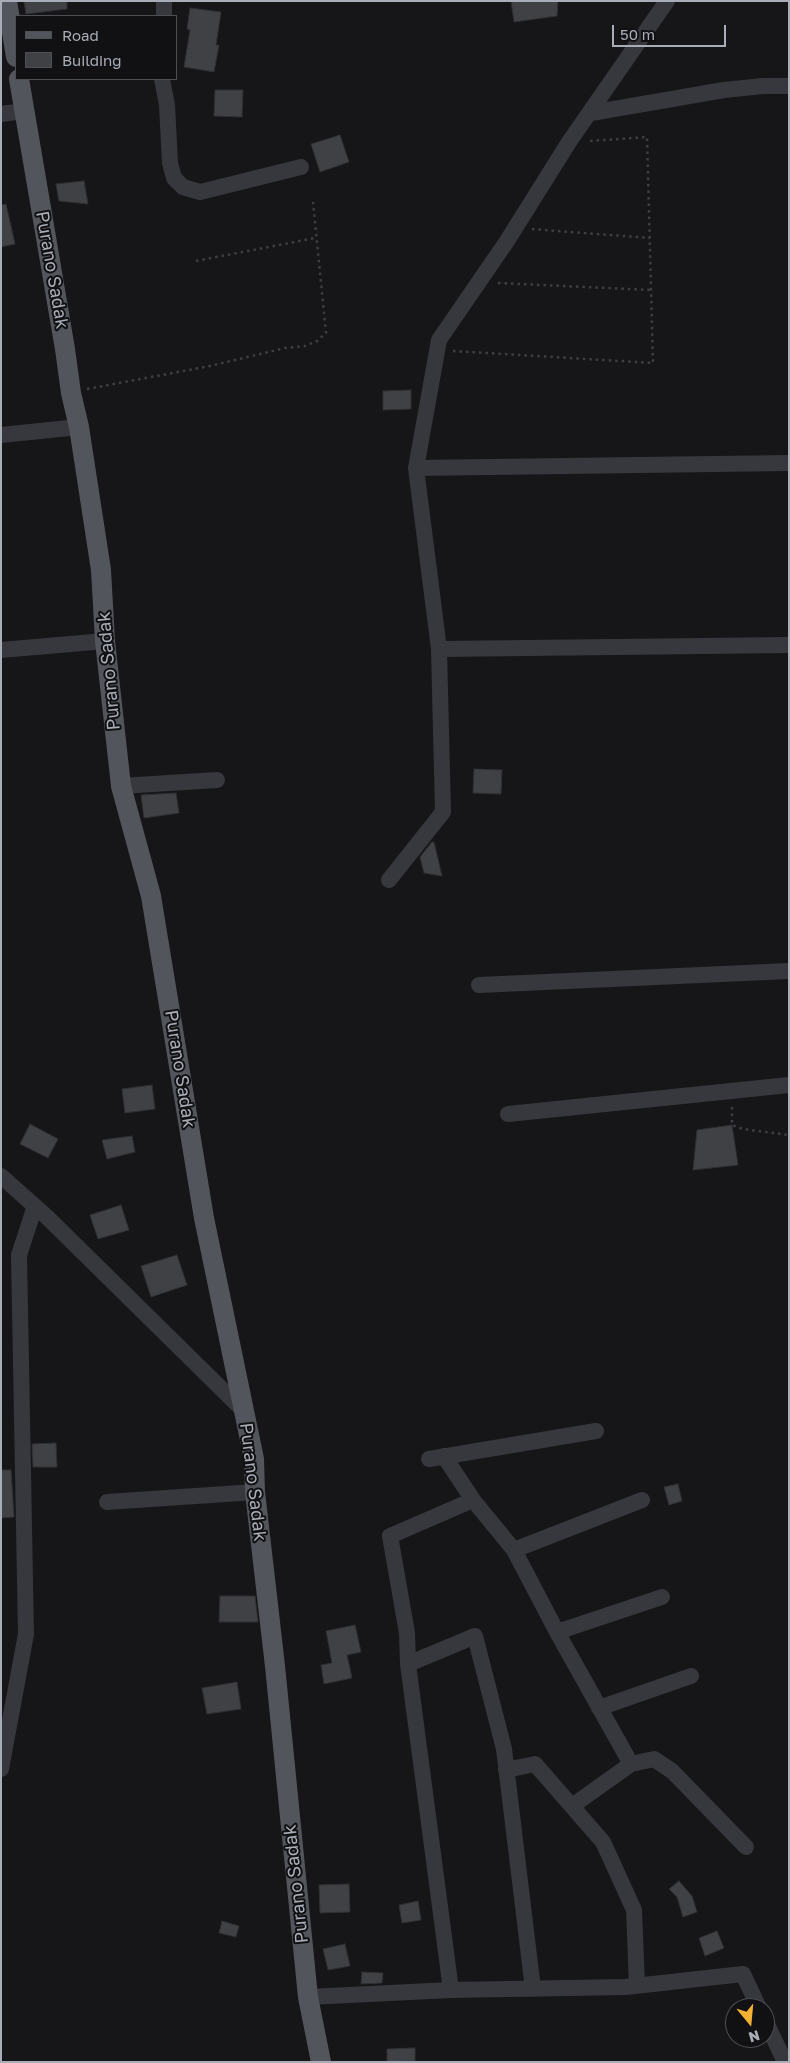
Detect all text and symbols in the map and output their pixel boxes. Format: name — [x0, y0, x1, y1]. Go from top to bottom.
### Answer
legend — [15, 15, 178, 80]
scale bar — [615, 15, 729, 47]
text: 50 m — [620, 25, 655, 43]
text: Road — [62, 26, 99, 44]
text: Building — [62, 51, 122, 69]
street label: Purano Sadak — [31, 209, 73, 331]
street label: Purano Sadak — [93, 611, 125, 731]
street label: Purano Sadak — [160, 1008, 200, 1130]
street label: Purano Sadak — [235, 1422, 271, 1542]
street label: Purano Sadak — [279, 1824, 313, 1944]
north arrow — [725, 1998, 775, 2048]
text: N — [747, 2027, 762, 2047]

